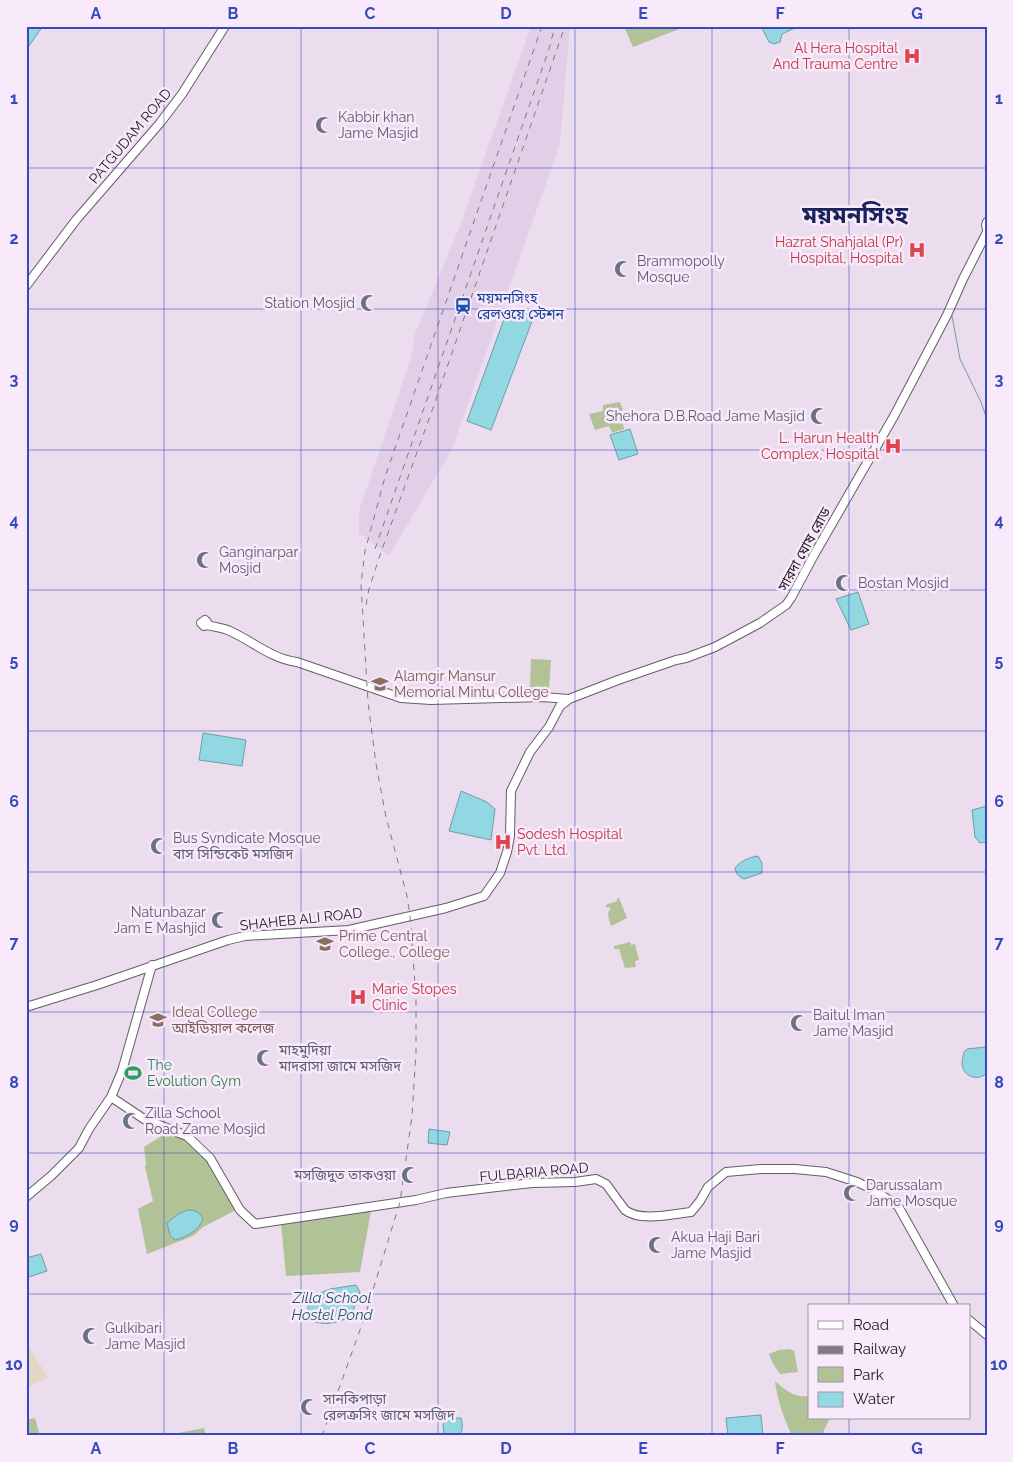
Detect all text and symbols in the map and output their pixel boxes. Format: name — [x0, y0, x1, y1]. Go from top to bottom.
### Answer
text: A — [91, 4, 102, 23]
text: B — [228, 4, 239, 23]
text: C — [365, 4, 376, 23]
text: D — [500, 4, 512, 23]
text: E — [638, 4, 648, 23]
text: F — [775, 4, 785, 23]
text: G — [911, 4, 923, 23]
place label: Al Hera Hospital And Trauma Centre — [773, 40, 898, 72]
hospital icon: Al Hera Hospital And Trauma Centre — [902, 46, 922, 66]
street label: PATGUDAM ROAD — [86, 85, 174, 187]
text: 1 — [10, 89, 18, 108]
text: 1 — [995, 89, 1003, 108]
place label: Kabbir khan Jame Masjid — [338, 109, 418, 141]
mosque icon: Kabbir khan Jame Masjid — [314, 115, 334, 135]
district label: ময়মনসিংহ — [801, 200, 909, 229]
text: 2 — [9, 229, 19, 248]
text: 2 — [994, 229, 1004, 248]
place label: Hazrat Shahjalal (Pr) Hospital, Hospital — [775, 234, 903, 266]
hospital icon: Hazrat Shahjalal (Pr) Hospital, Hospital — [907, 240, 927, 260]
place label: Brammopolly Mosque — [637, 253, 725, 285]
mosque icon: Brammopolly Mosque — [613, 259, 633, 279]
place label: ময়মনসিংহ রেলওয়ে স্টেশন — [476, 290, 565, 322]
mosque icon: Station Mosjid — [359, 293, 379, 313]
place label: Station Mosjid — [264, 295, 355, 311]
station icon: ময়মনসিংহ রেলওয়ে স্টেশন — [453, 296, 473, 316]
text: 3 — [10, 370, 19, 389]
text: 3 — [995, 370, 1004, 389]
mosque icon: Shehora D.B.Road Jame Masjid — [809, 406, 829, 426]
place label: Shehora D.B.Road Jame Masjid — [606, 408, 805, 424]
place label: L. Harun Health Complex, Hospital — [761, 430, 879, 462]
hospital icon: L. Harun Health Complex, Hospital — [883, 436, 903, 456]
street label: সারদা ঘোষ রোড — [774, 504, 834, 594]
text: 4 — [9, 511, 19, 530]
text: 4 — [994, 511, 1004, 530]
place label: Ganginarpar Mosjid — [219, 544, 298, 576]
mosque icon: Ganginarpar Mosjid — [195, 550, 215, 570]
mosque icon: Bostan Mosjid — [834, 573, 854, 593]
place label: Bostan Mosjid — [858, 575, 949, 591]
text: 5 — [10, 651, 19, 670]
text: 5 — [995, 651, 1004, 670]
place label: Alamgir Mansur Memorial Mintu College — [394, 668, 549, 700]
school or university icon: Alamgir Mansur Memorial Mintu College — [370, 674, 390, 694]
text: 6 — [9, 792, 19, 811]
text: 6 — [994, 792, 1004, 811]
place label: Sodesh Hospital Pvt. Ltd. — [517, 826, 623, 858]
place label: Bus Syndicate Mosque বাস সিন্ডিকেট মসজিদ — [172, 830, 321, 862]
hospital icon: Sodesh Hospital Pvt. Ltd. — [493, 832, 513, 852]
mosque icon: Bus Syndicate Mosque বাস সিন্ডিকেট মসজিদ — [149, 836, 169, 856]
place label: Natunbazar Jam E Mashjid — [114, 904, 206, 936]
street label: SHAHEB ALI ROAD — [239, 905, 363, 933]
mosque icon: Natunbazar Jam E Mashjid — [210, 910, 230, 930]
place label: Prime Central College., College — [339, 928, 450, 960]
text: 7 — [10, 933, 19, 952]
text: 7 — [995, 933, 1004, 952]
school or university icon: Prime Central College., College — [315, 934, 335, 954]
place label: Marie Stopes Clinic — [372, 981, 457, 1013]
hospital icon: Marie Stopes Clinic — [348, 987, 368, 1007]
place label: Ideal College আইডিয়াল কলেজ — [171, 1004, 275, 1036]
place label: Baitul Iman Jame Masjid — [813, 1007, 893, 1039]
school or university icon: Ideal College আইডিয়াল কলেজ — [148, 1010, 168, 1030]
mosque icon: Baitul Iman Jame Masjid — [789, 1013, 809, 1033]
place label: মাহমুদিয়া মাদরাসা জামে মসজিদ — [278, 1042, 401, 1074]
mosque icon: মাহমুদিয়া মাদরাসা জামে মসজিদ — [255, 1048, 275, 1068]
place label: The Evolution Gym — [147, 1057, 241, 1089]
sports icon: The Evolution Gym — [123, 1063, 143, 1083]
text: 8 — [9, 1073, 19, 1092]
text: 8 — [994, 1073, 1004, 1092]
place label: Zilla School Road Zame Mosjid — [145, 1105, 265, 1137]
mosque icon: Zilla School Road Zame Mosjid — [121, 1111, 141, 1131]
street label: FULBARIA ROAD — [479, 1159, 589, 1185]
mosque icon: মসজিদুত তাকওয়া — [400, 1165, 420, 1185]
place label: মসজিদুত তাকওয়া — [293, 1167, 396, 1183]
place label: Darussalam Jame Mosque — [866, 1177, 957, 1209]
mosque icon: Darussalam Jame Mosque — [842, 1183, 862, 1203]
text: 9 — [9, 1214, 19, 1233]
text: 9 — [994, 1214, 1004, 1233]
place label: Akua Haji Bari Jame Masjid — [671, 1229, 760, 1261]
mosque icon: Akua Haji Bari Jame Masjid — [647, 1235, 667, 1255]
water label: Zilla School Hostel Pond — [292, 1289, 374, 1324]
legend — [808, 1304, 970, 1420]
text: Road — [853, 1316, 889, 1334]
place label: Gulkibari Jame Masjid — [105, 1320, 185, 1352]
mosque icon: Gulkibari Jame Masjid — [81, 1326, 101, 1346]
text: Railway — [853, 1340, 906, 1358]
text: 10 — [5, 1355, 23, 1374]
text: 10 — [990, 1355, 1008, 1374]
text: Park — [853, 1366, 884, 1384]
text: Water — [853, 1390, 896, 1408]
place label: সানকিপাড়া রেলক্রসিং জামে মসজিদ — [322, 1391, 455, 1423]
mosque icon: সানকিপাড়া রেলক্রসিং জামে মসজিদ — [299, 1397, 319, 1417]
text: A — [91, 1439, 102, 1458]
text: B — [228, 1439, 239, 1458]
text: C — [365, 1439, 376, 1458]
text: D — [500, 1439, 512, 1458]
text: E — [638, 1439, 648, 1458]
text: F — [775, 1439, 785, 1458]
text: G — [911, 1439, 923, 1458]

